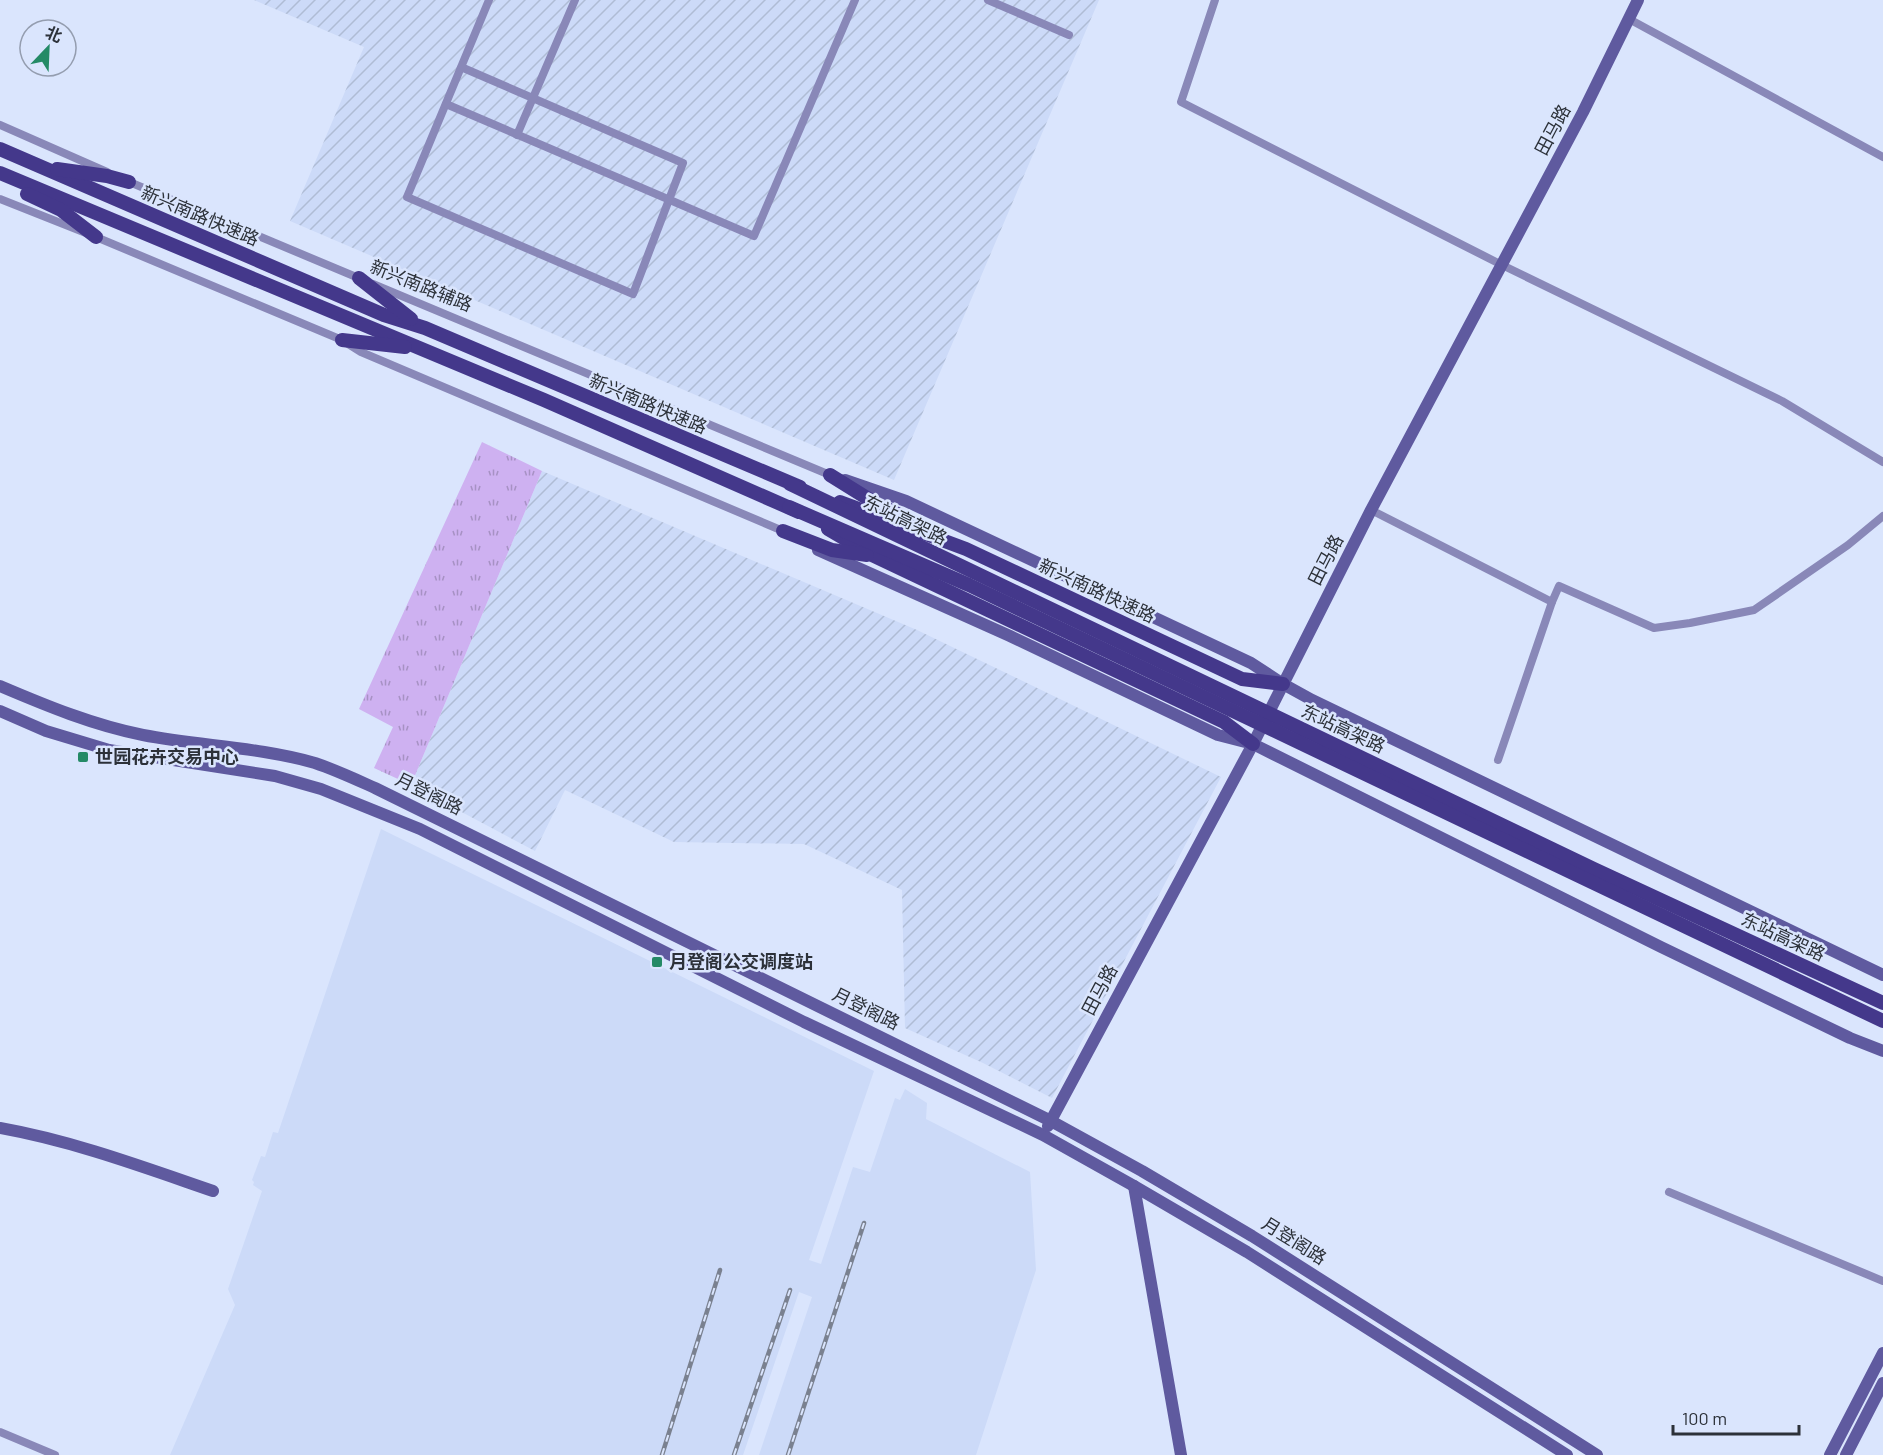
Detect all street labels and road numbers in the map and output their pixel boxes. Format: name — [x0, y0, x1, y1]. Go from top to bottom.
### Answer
street label: 田马路 — [1530, 101, 1575, 159]
street label: 新兴南路快速路 — [138, 180, 263, 250]
street label: 新兴南路辅路 — [367, 255, 476, 316]
street label: 新兴南路快速路 — [586, 368, 711, 438]
street label: 东站高架路 — [860, 489, 951, 549]
street label: 田马路 — [1303, 530, 1347, 589]
street label: 新兴南路快速路 — [1036, 553, 1159, 627]
street label: 东站高架路 — [1298, 699, 1389, 757]
street label: 月登阁路 — [392, 767, 467, 819]
street label: 东站高架路 — [1738, 907, 1829, 965]
street label: 田马路 — [1077, 961, 1122, 1019]
street label: 月登阁路 — [829, 982, 904, 1034]
street label: 月登阁路 — [1258, 1212, 1331, 1269]

